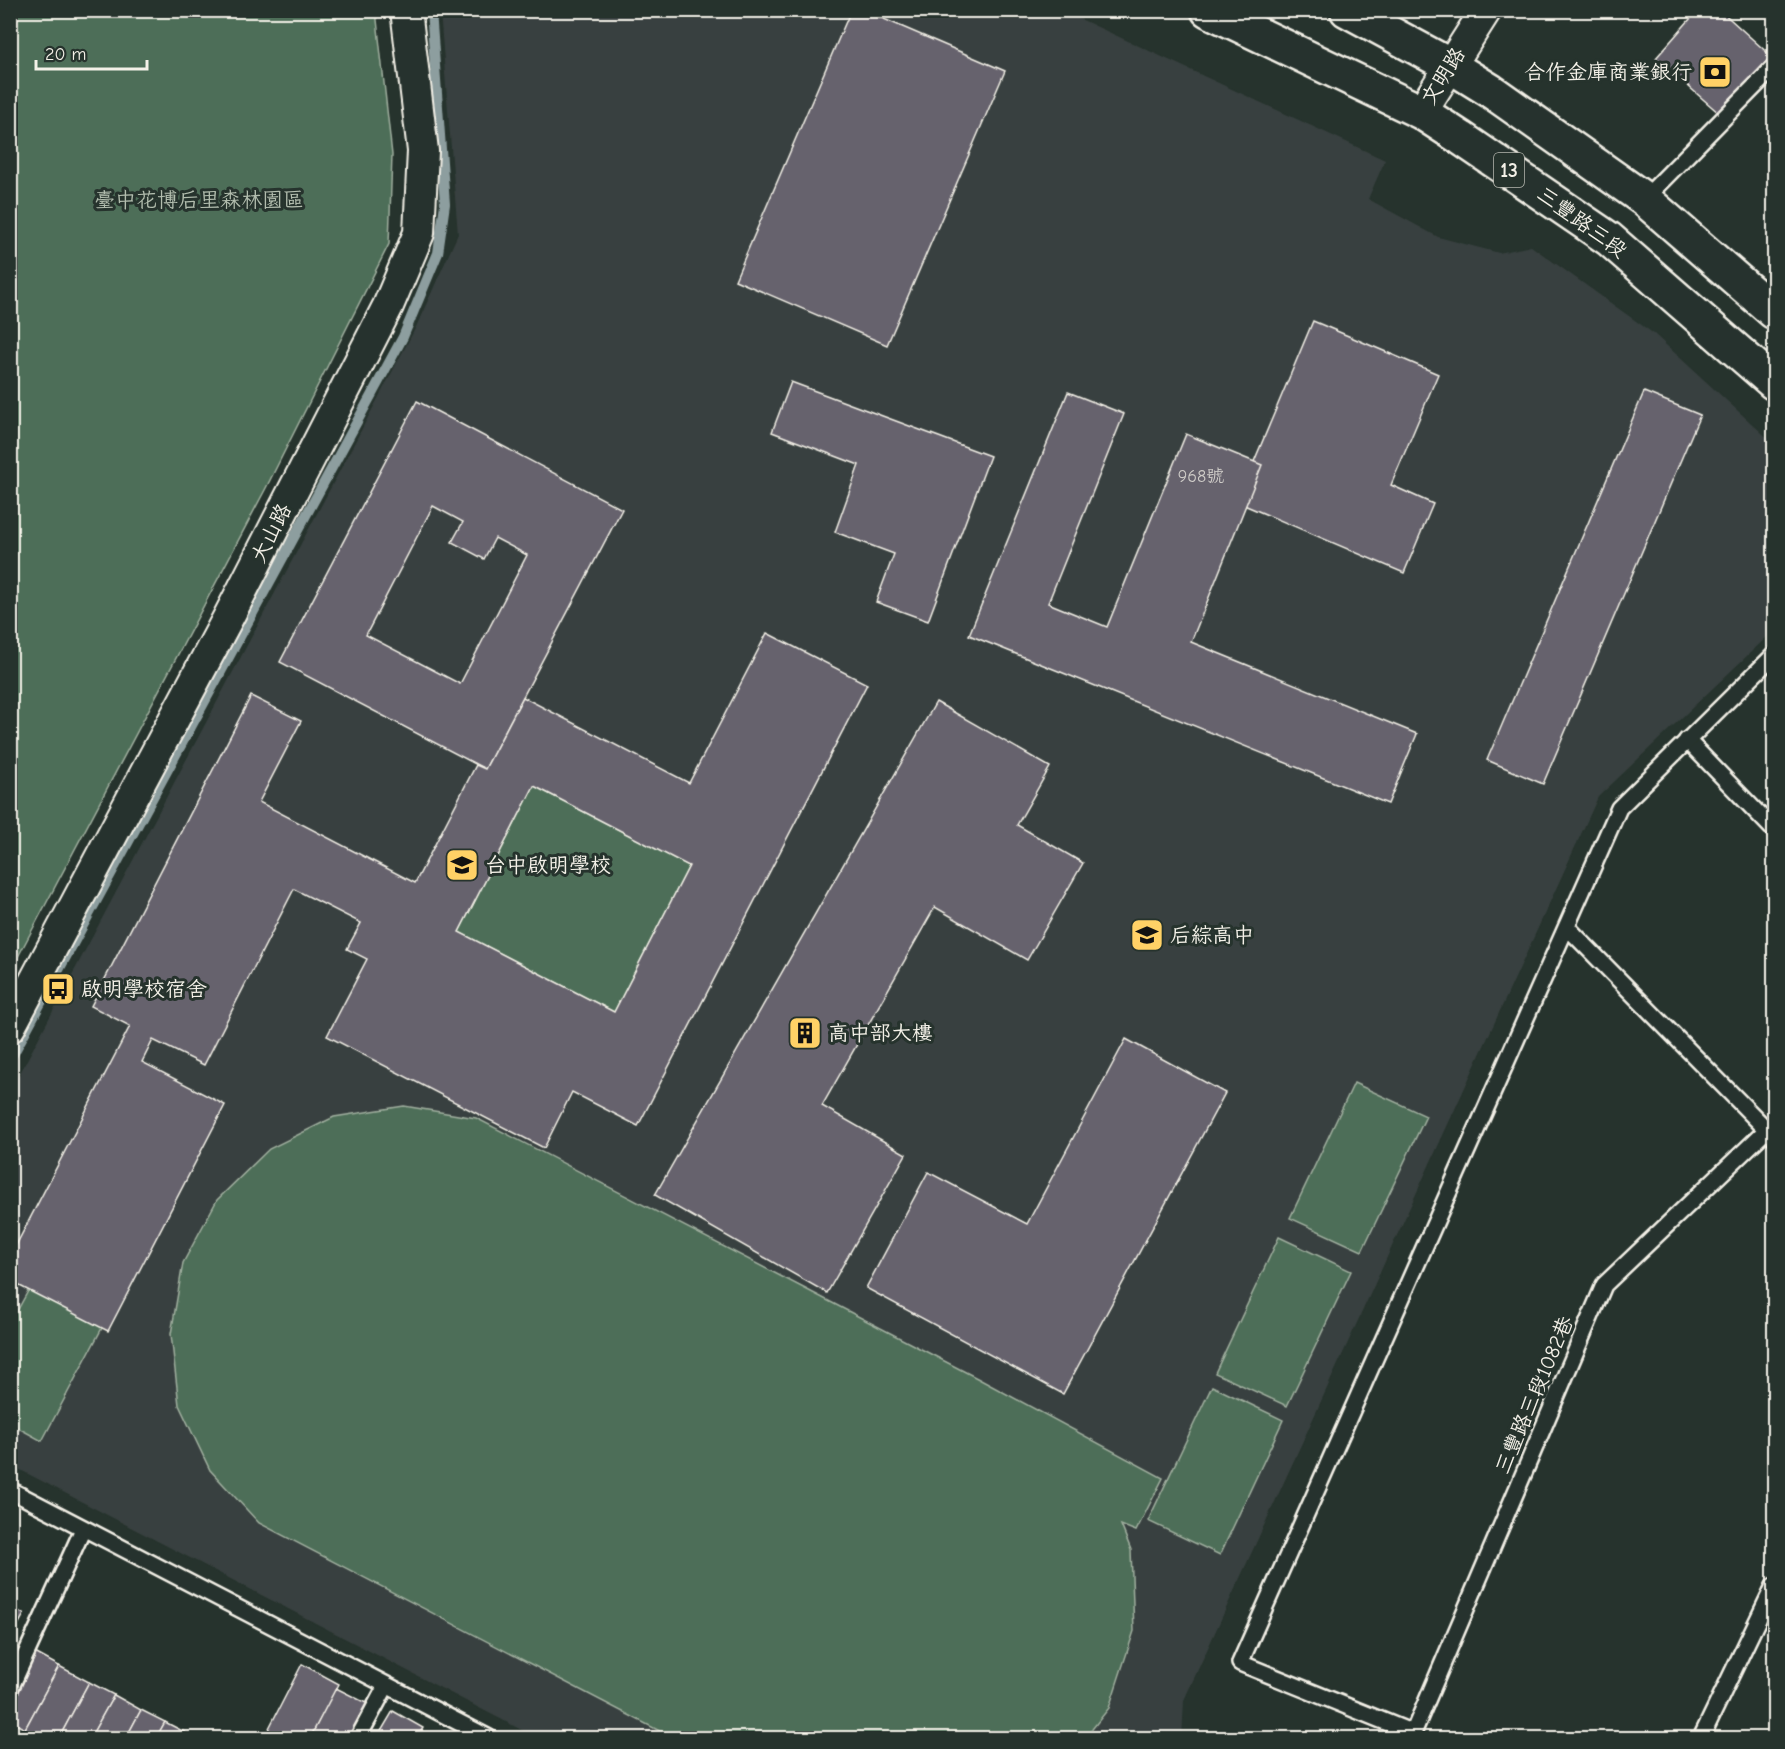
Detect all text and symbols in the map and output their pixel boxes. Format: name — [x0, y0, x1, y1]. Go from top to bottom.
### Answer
scale bar — [36, 33, 147, 71]
street label: 文明路 — [1416, 43, 1470, 109]
text: 20 m — [45, 44, 86, 65]
bank icon: 合作金庫商業銀行 — [1697, 54, 1733, 90]
place label: 合作金庫商業銀行 — [1524, 60, 1692, 84]
road number: 13 — [1494, 153, 1524, 187]
street label: 三豐路三段 — [1532, 181, 1632, 263]
park label: 臺中花博后里森林園區 — [94, 188, 304, 212]
house number: 968號 — [1178, 466, 1224, 487]
street label: 大山路 — [246, 499, 296, 567]
school or university icon: 台中啟明學校 — [444, 847, 480, 883]
place label: 台中啟明學校 — [485, 853, 611, 877]
school or university icon: 后綜高中 — [1129, 917, 1165, 953]
place label: 后綜高中 — [1170, 923, 1254, 947]
bus stop icon: 啟明學校宿舍 — [40, 971, 76, 1007]
place label: 啟明學校宿舍 — [81, 977, 207, 1001]
building icon: 高中部大樓 — [787, 1015, 823, 1051]
place label: 高中部大樓 — [828, 1021, 933, 1045]
street label: 三豐路三段1082巷 — [1490, 1313, 1578, 1477]

